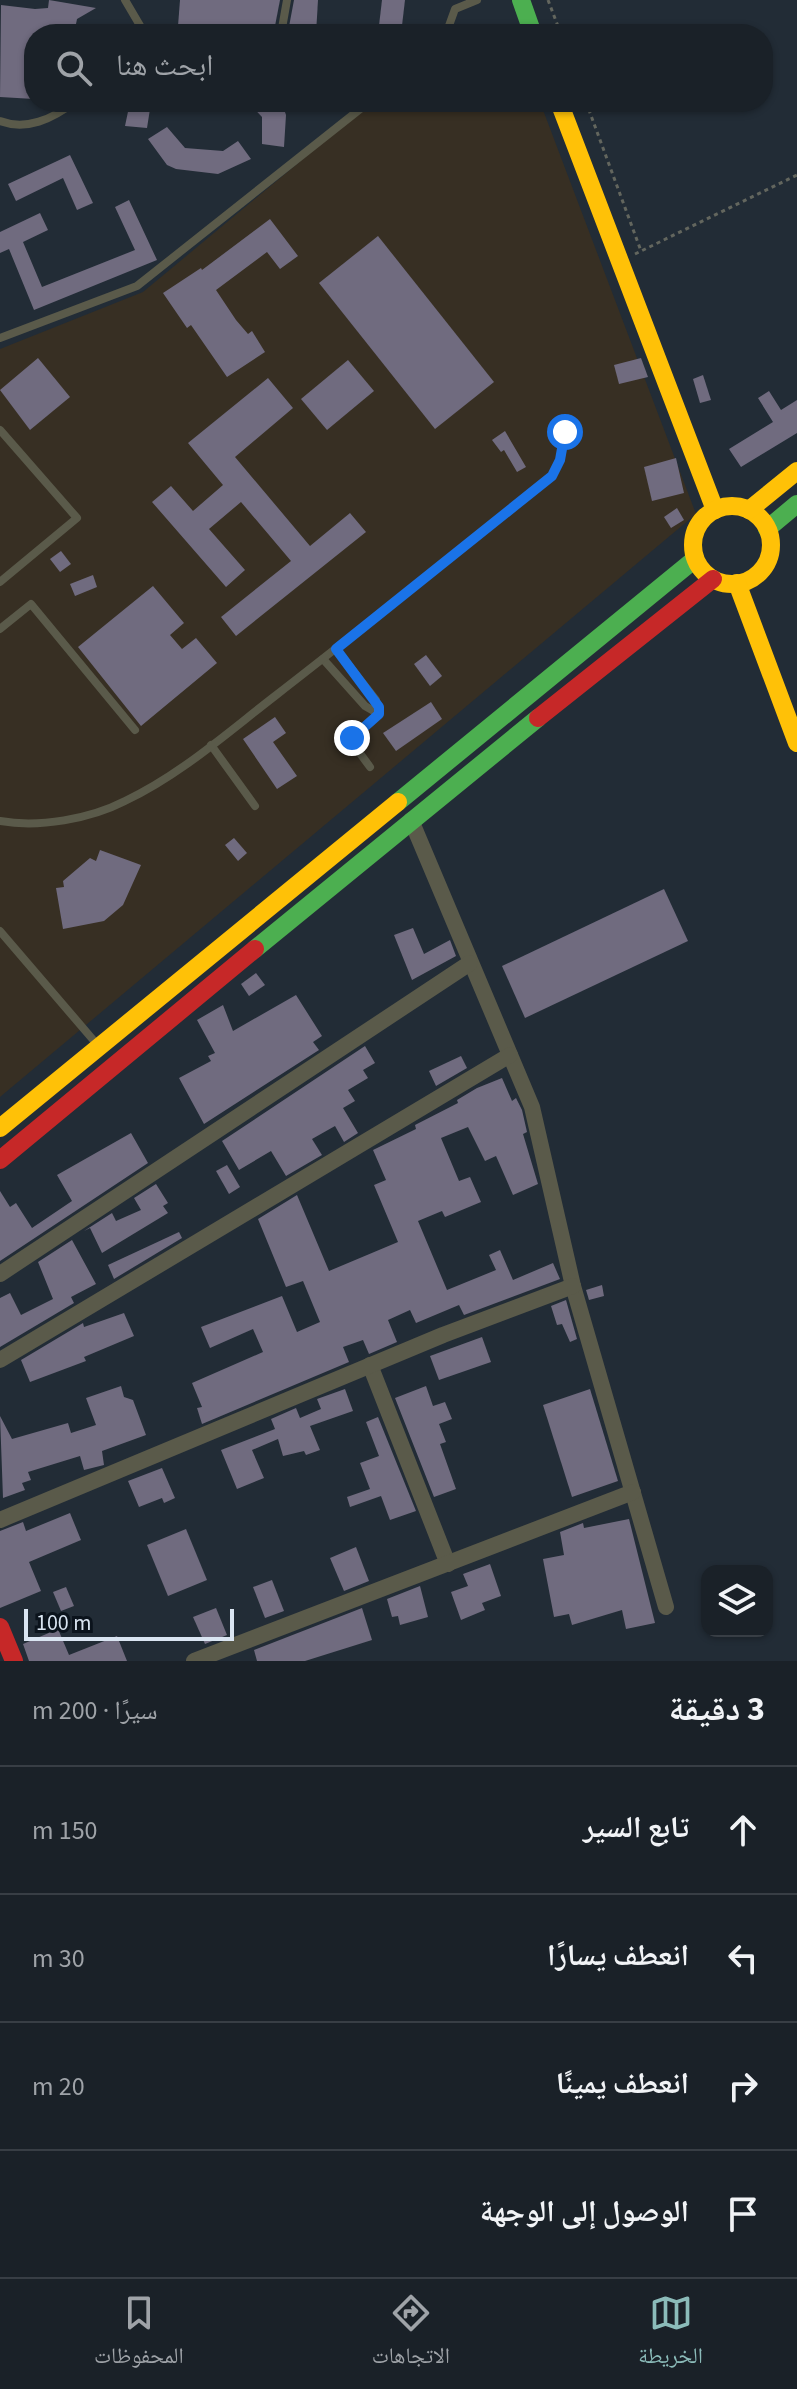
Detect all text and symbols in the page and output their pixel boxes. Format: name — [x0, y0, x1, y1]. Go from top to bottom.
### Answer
search box — [24, 24, 773, 112]
text: ابحث هنا — [116, 44, 213, 87]
icon: search — [52, 46, 96, 90]
route start — [547, 414, 583, 450]
route end — [334, 720, 370, 756]
map controls — [701, 1565, 773, 1637]
button: layers — [701, 1565, 773, 1637]
scale bar — [24, 1605, 234, 1641]
text: 100 m — [36, 1607, 91, 1639]
text: 3 دقيقة — [669, 1685, 765, 1734]
text: سيرًا · 200 m — [32, 1692, 158, 1729]
text: تابع السير — [583, 1806, 689, 1849]
icon: ahead — [721, 1808, 765, 1852]
text: 150 m — [32, 1812, 98, 1849]
text: انعطف يسارًا — [547, 1934, 689, 1977]
icon: left — [721, 1936, 765, 1980]
text: 30 m — [32, 1940, 85, 1977]
text: انعطف يمينًا — [556, 2062, 689, 2105]
icon: right — [721, 2064, 765, 2108]
text: 20 m — [32, 2068, 85, 2105]
text: الوصول إلى الوجهة — [480, 2190, 689, 2233]
icon: arrive — [721, 2192, 765, 2236]
tab: المحفوظات — [94, 2291, 184, 2377]
tab: الاتجاهات — [372, 2291, 450, 2377]
tab: الخريطة — [638, 2291, 703, 2377]

